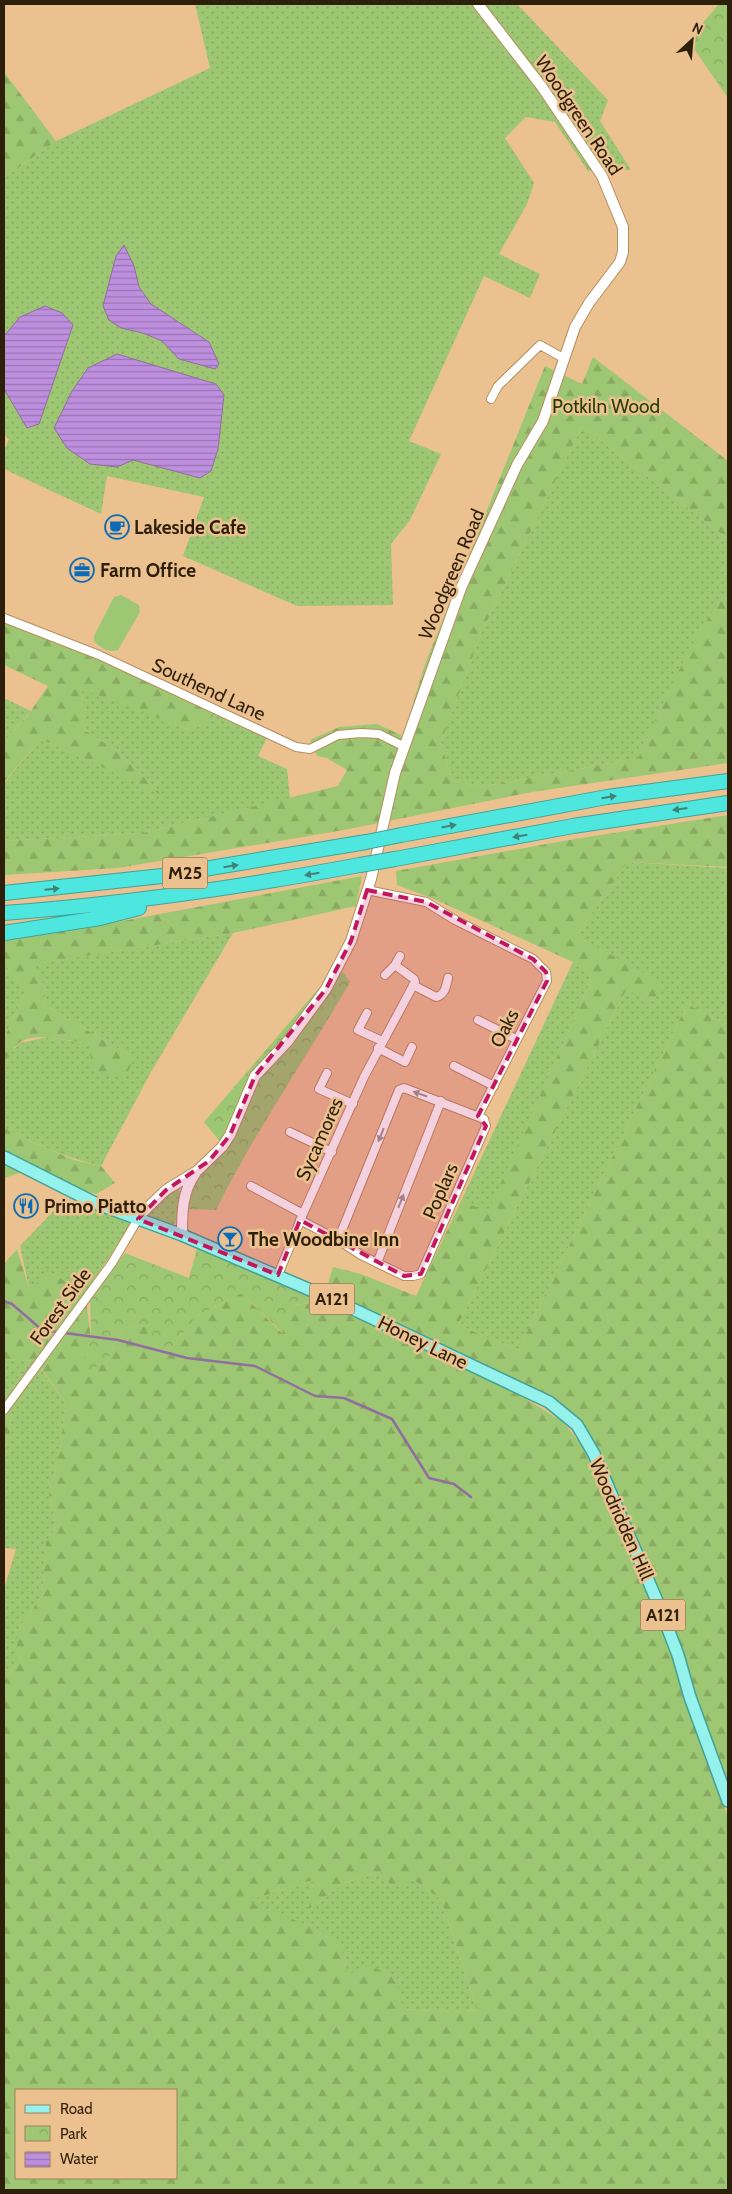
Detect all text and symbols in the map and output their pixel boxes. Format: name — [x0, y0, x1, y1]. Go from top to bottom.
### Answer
north arrow — [667, 15, 717, 65]
text: N — [689, 18, 706, 39]
street label: Woodgreen Road — [530, 51, 627, 180]
park label: Potkiln Wood — [552, 395, 660, 418]
street label: Woodgreen Road — [414, 506, 489, 643]
cafe icon: Lakeside Cafe — [104, 514, 130, 540]
place label: Lakeside Cafe — [134, 516, 246, 539]
office icon: Farm Office — [69, 557, 95, 583]
place label: Farm Office — [100, 559, 196, 582]
street label: Southend Lane — [148, 653, 269, 726]
one-way arrow — [601, 793, 617, 801]
one-way arrow — [672, 805, 688, 813]
one-way arrow — [441, 822, 457, 830]
one-way arrow — [511, 832, 527, 840]
road number: M25 — [162, 858, 208, 888]
one-way arrow — [223, 862, 239, 870]
one-way arrow — [304, 871, 320, 879]
one-way arrow — [45, 885, 61, 893]
street label: Oaks — [485, 1005, 524, 1051]
one-way arrow — [413, 1090, 428, 1097]
street label: Sycamores — [291, 1094, 348, 1184]
one-way arrow — [376, 1127, 384, 1142]
street label: Poplars — [418, 1159, 463, 1223]
restaurant icon: Primo Piatto — [13, 1193, 39, 1219]
one-way arrow — [398, 1194, 406, 1208]
place label: Primo Piatto — [44, 1195, 147, 1218]
bar icon: The Woodbine Inn — [217, 1226, 243, 1252]
place label: The Woodbine Inn — [248, 1228, 399, 1251]
street label: Forest Side — [25, 1263, 96, 1349]
road number: A121 — [310, 1284, 354, 1315]
street label: Honey Lane — [374, 1311, 472, 1374]
street label: Woodridden Hill — [584, 1455, 659, 1584]
road number: A121 — [640, 1600, 686, 1630]
legend — [15, 2089, 178, 2179]
text: Road — [60, 2100, 93, 2118]
text: Park — [60, 2125, 87, 2143]
text: Water — [60, 2150, 98, 2168]

